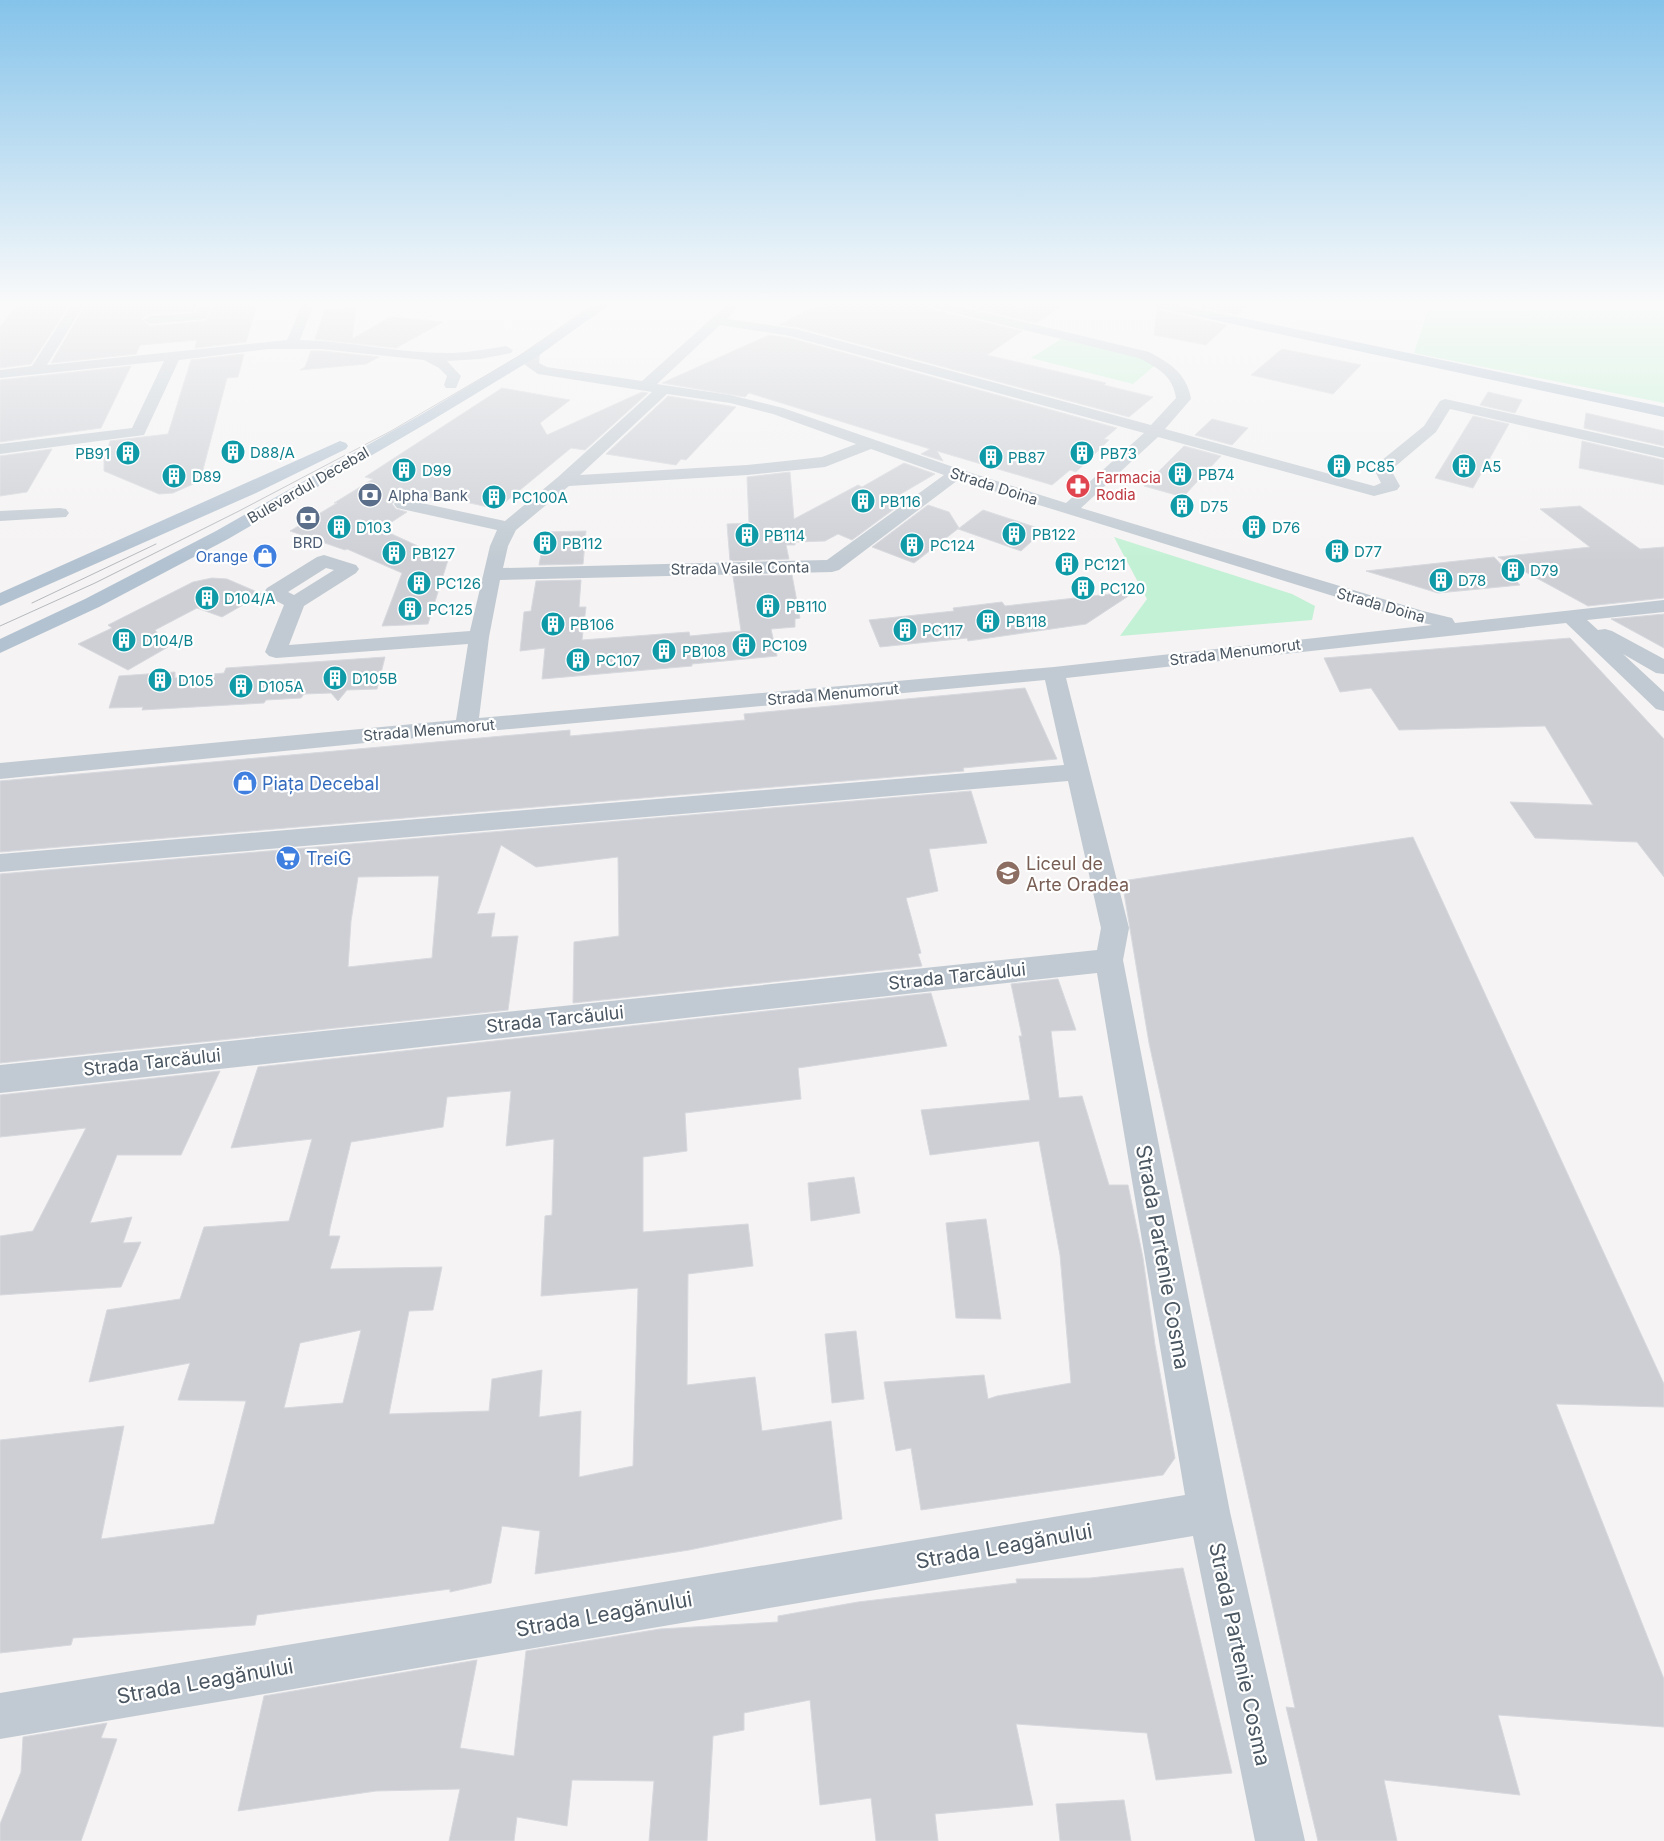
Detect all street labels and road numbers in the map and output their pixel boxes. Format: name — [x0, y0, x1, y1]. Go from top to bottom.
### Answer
street label: Bulevardul Decebal — [244, 442, 372, 528]
street label: Strada Doina — [948, 463, 1040, 509]
street label: Strada Vasile Conta — [670, 557, 810, 579]
street label: Strada Doina — [1335, 583, 1427, 627]
street label: Strada Menumorut — [1168, 635, 1302, 669]
street label: Strada Menumorut — [766, 679, 900, 709]
street label: Strada Menumorut — [362, 715, 496, 745]
street label: Strada Tarcăului — [887, 958, 1027, 994]
street label: Strada Tarcăului — [485, 1001, 625, 1037]
street label: Strada Tarcăului — [82, 1044, 222, 1080]
street label: Strada Partenie Cosma — [1131, 1143, 1195, 1371]
street label: Strada Leagănului — [914, 1518, 1094, 1574]
street label: Strada Partenie Cosma — [1204, 1540, 1276, 1768]
street label: Strada Leagănului — [514, 1586, 694, 1642]
street label: Strada Leagănului — [115, 1653, 295, 1709]

